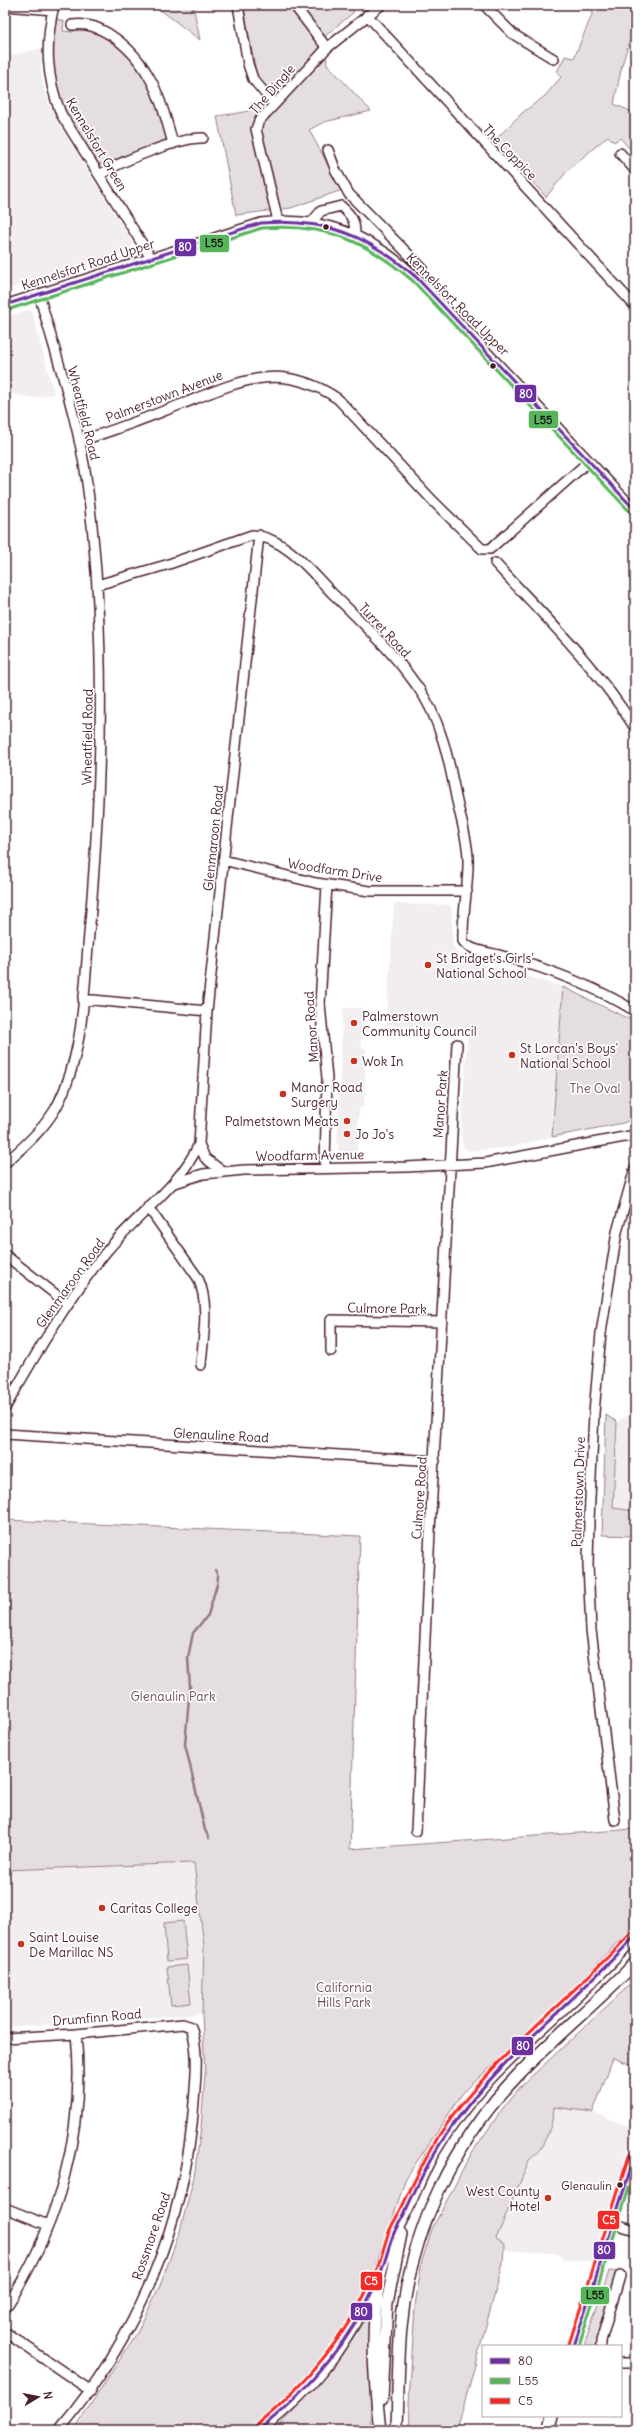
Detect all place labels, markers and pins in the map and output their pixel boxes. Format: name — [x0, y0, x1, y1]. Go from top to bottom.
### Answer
unlabelled marker — [321, 222, 331, 232]
unlabelled marker — [488, 361, 498, 371]
place label: St Bridget's Girls' National School — [436, 950, 534, 982]
marker: St Bridget's Girls' National School — [423, 960, 433, 970]
place label: Palmerstown Community Council — [362, 1008, 477, 1040]
marker: Palmerstown Community Council — [349, 1018, 359, 1028]
place label: St Lorcan's Boys' National School — [520, 1040, 618, 1072]
marker: St Lorcan's Boys' National School — [507, 1050, 517, 1060]
place label: Wok In — [362, 1053, 404, 1070]
marker: Wok In — [349, 1056, 359, 1066]
place label: Manor Road Surgery — [291, 1079, 363, 1111]
marker: Manor Road Surgery — [278, 1089, 288, 1099]
place label: Palmetstown Meats — [225, 1113, 339, 1130]
marker: Palmetstown Meats — [342, 1116, 352, 1126]
place label: Jo Jo's — [355, 1126, 394, 1143]
marker: Jo Jo's — [342, 1129, 352, 1139]
place label: Caritas College — [110, 1900, 198, 1917]
marker: Caritas College — [97, 1903, 107, 1913]
place label: Saint Louise De Marillac NS — [29, 1929, 114, 1961]
marker: Saint Louise De Marillac NS — [16, 1939, 26, 1949]
place label: Glenaulin — [561, 2178, 612, 2193]
marker: Glenaulin — [615, 2180, 625, 2190]
place label: West County Hotel — [466, 2183, 540, 2215]
marker: West County Hotel — [543, 2193, 553, 2203]

